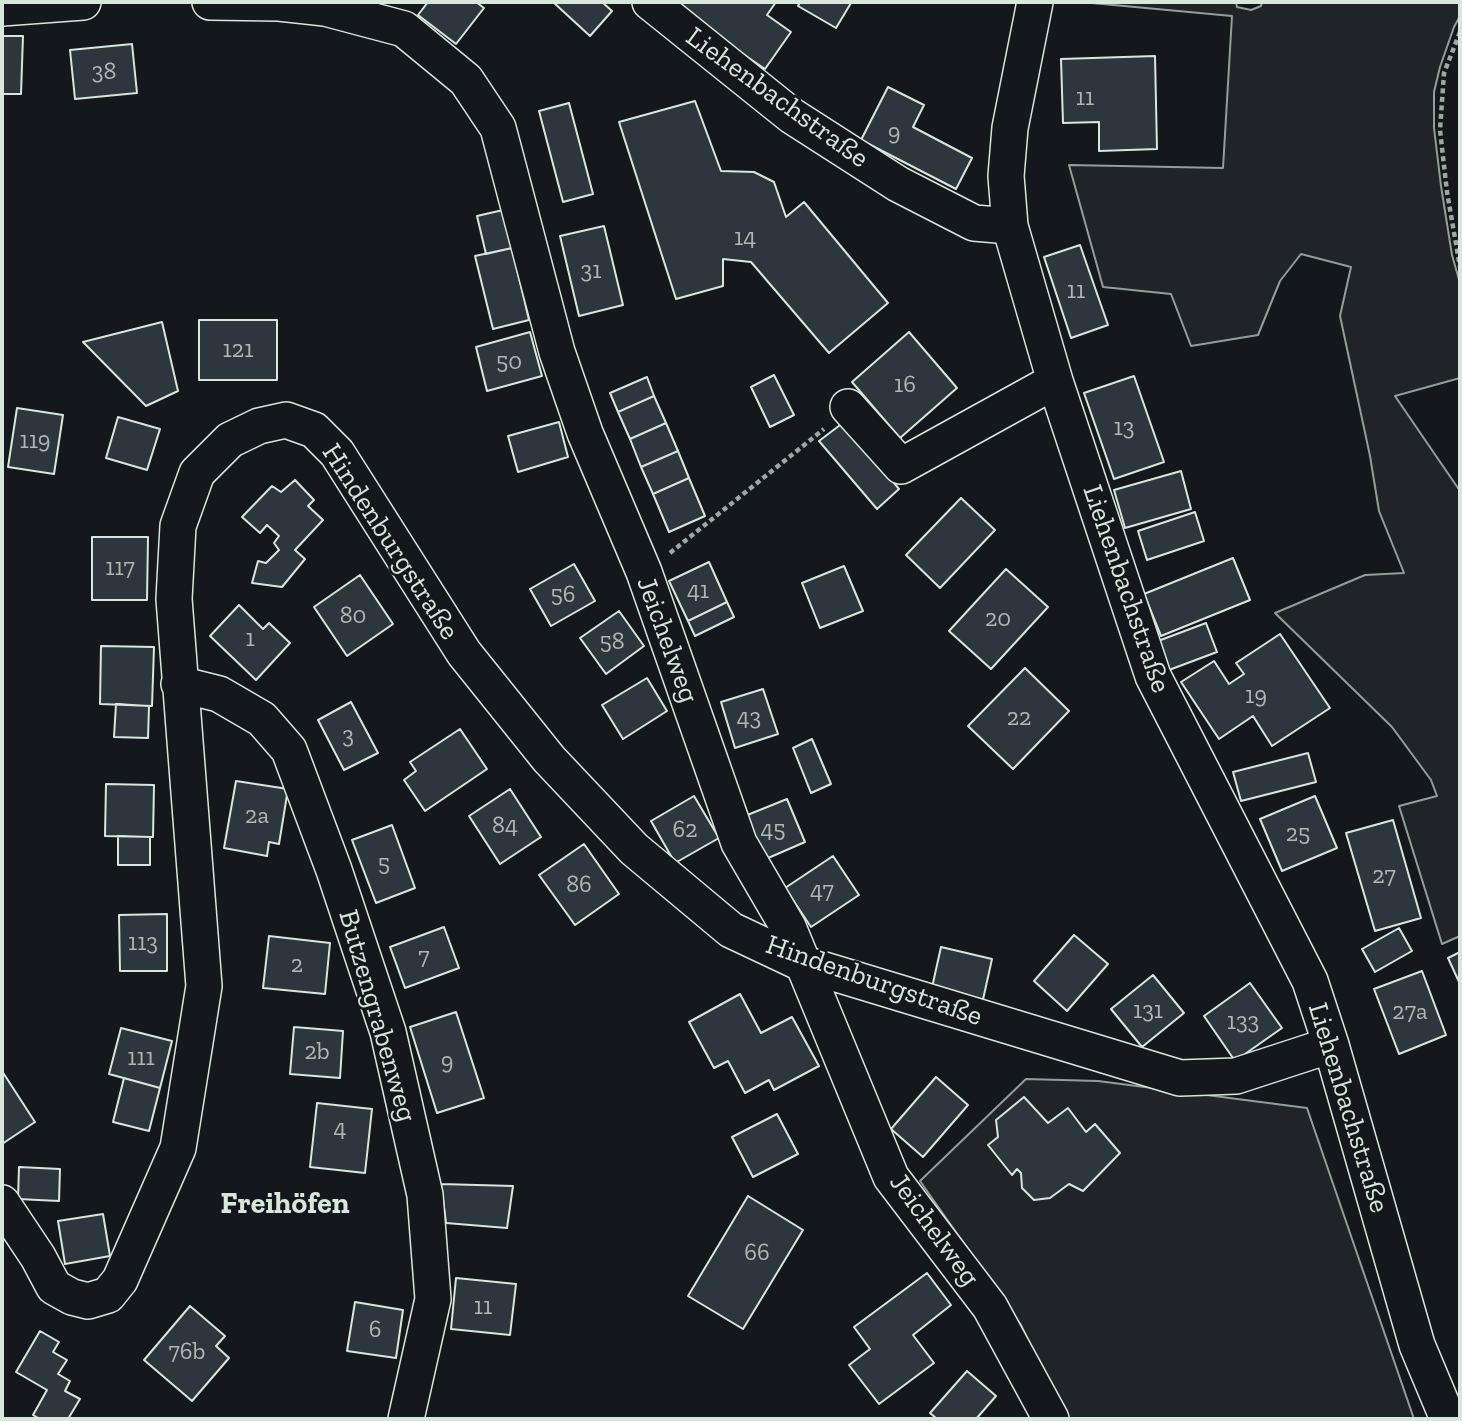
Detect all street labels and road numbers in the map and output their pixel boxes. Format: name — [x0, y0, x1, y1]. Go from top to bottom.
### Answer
street label: Liehenbachstraße — [679, 20, 875, 176]
street label: Hindenburgstraße — [314, 438, 466, 646]
street label: Liehenbachstraße — [1075, 481, 1177, 697]
street label: Jeichelweg — [629, 572, 705, 708]
street label: Butzengrabenweg — [331, 906, 423, 1126]
street label: Hindenburgstraße — [761, 928, 987, 1034]
street label: Liehenbachstraße — [1300, 999, 1396, 1217]
street label: Jeichelweg — [882, 1167, 986, 1293]

